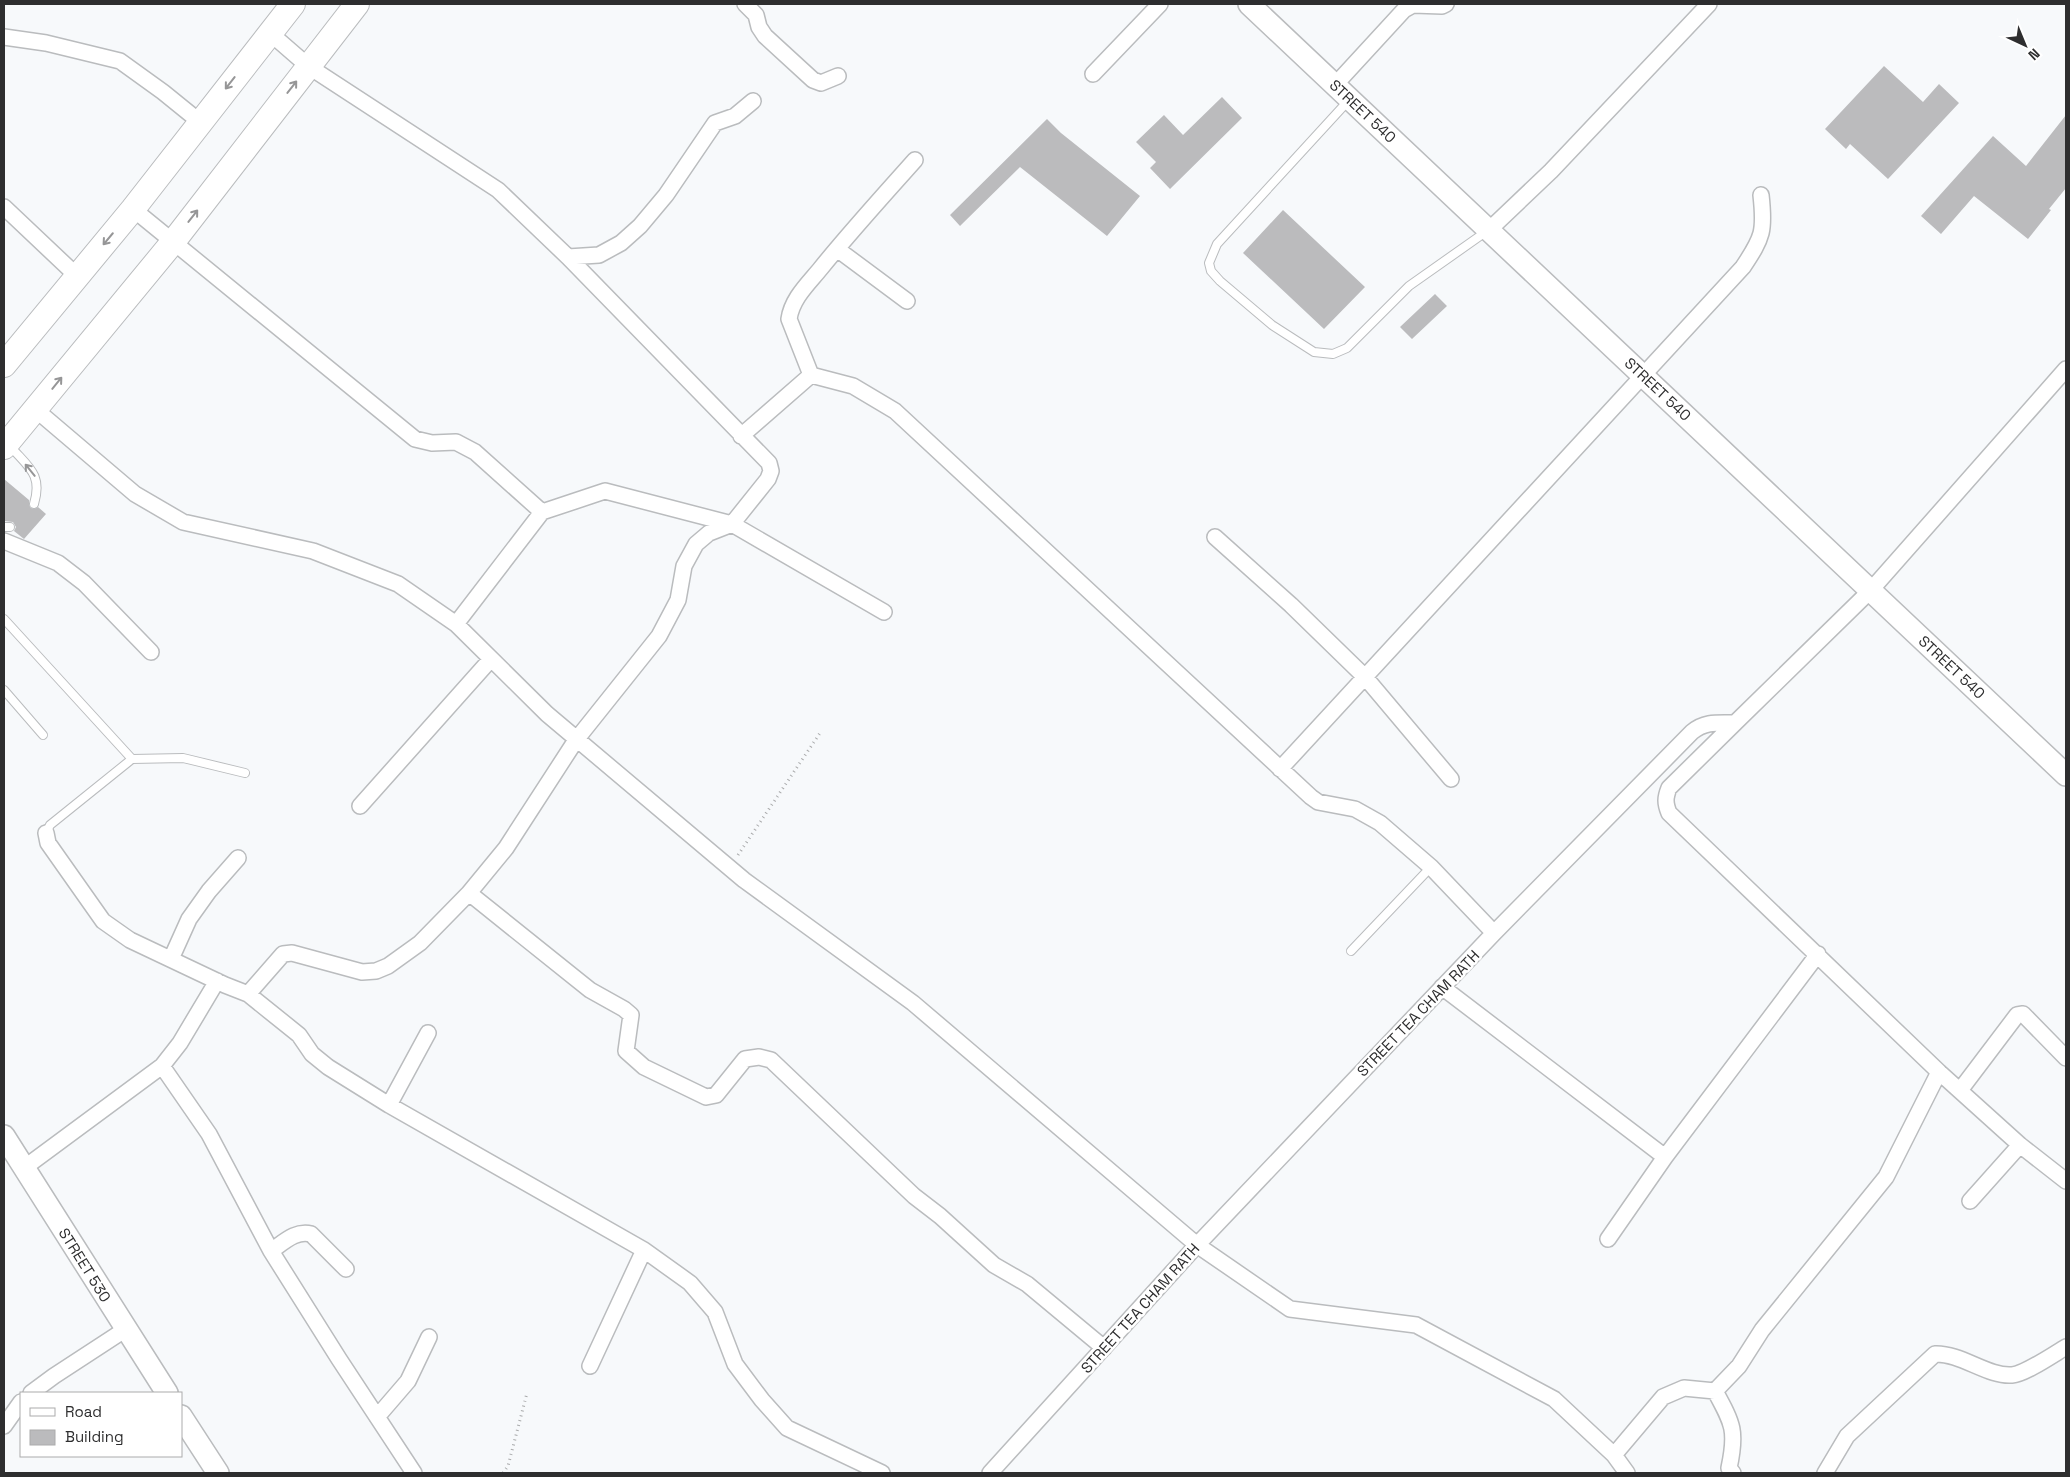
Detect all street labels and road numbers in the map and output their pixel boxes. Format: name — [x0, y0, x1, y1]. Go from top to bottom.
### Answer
street label: STREET 540 — [1326, 75, 1400, 147]
street label: STREET 540 — [1621, 353, 1695, 425]
street label: STREET 540 — [1915, 631, 1989, 703]
street label: STREET TEA CHAM RATH — [1353, 946, 1483, 1080]
street label: STREET 530 — [55, 1224, 115, 1306]
street label: STREET TEA CHAM RATH — [1077, 1239, 1203, 1377]

